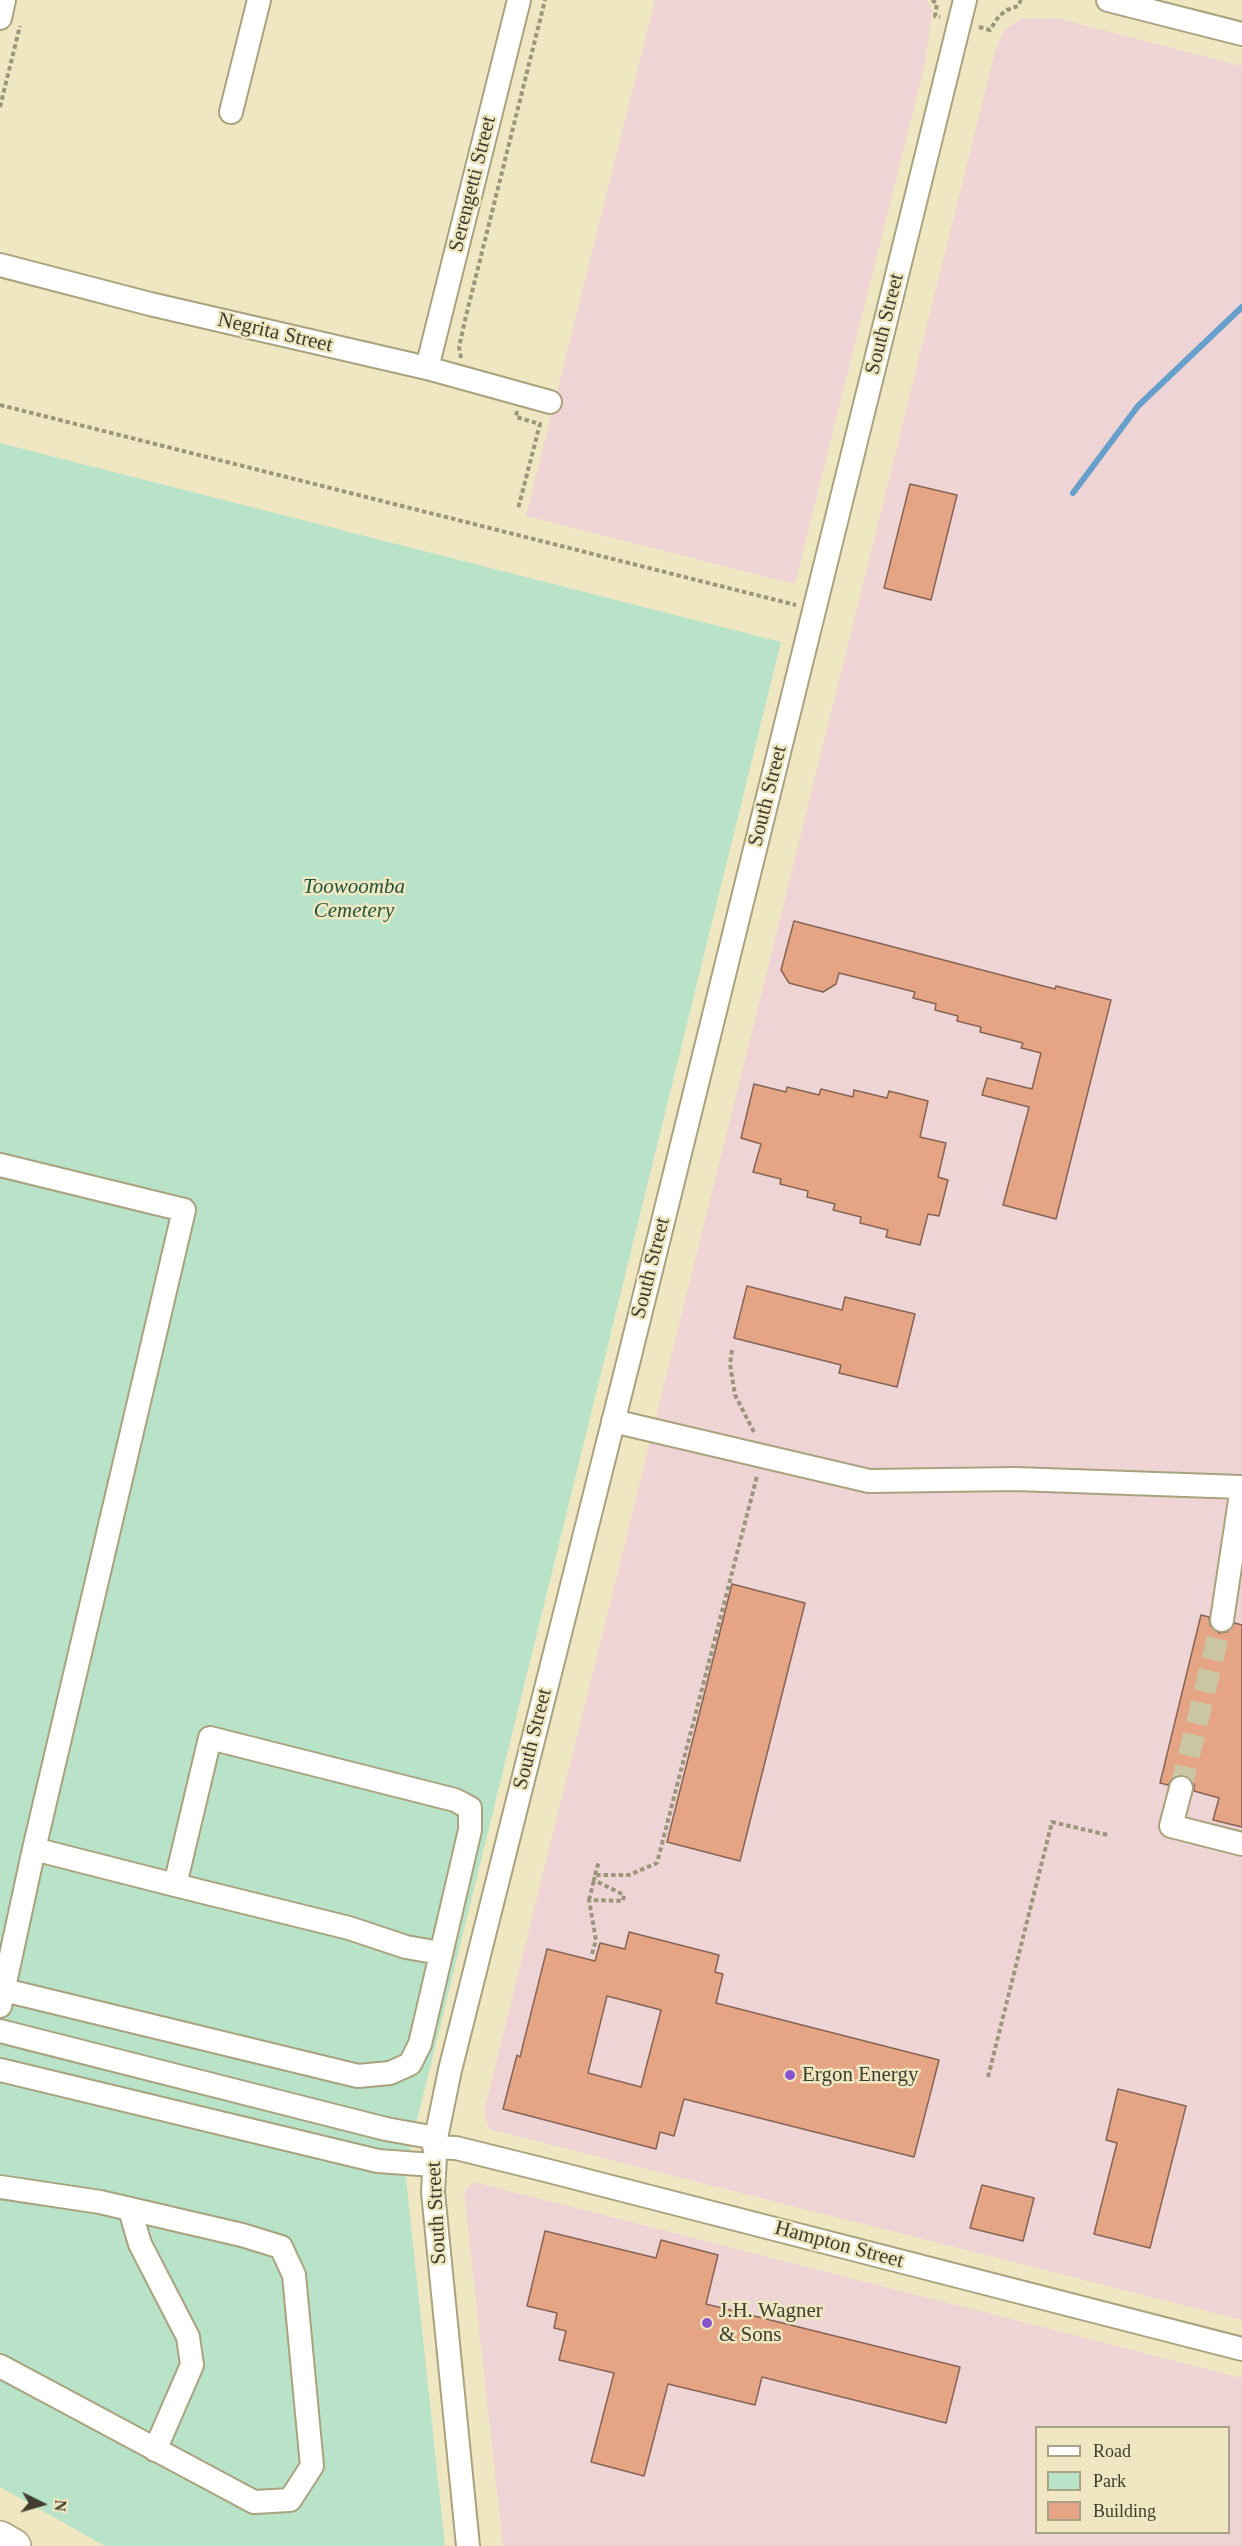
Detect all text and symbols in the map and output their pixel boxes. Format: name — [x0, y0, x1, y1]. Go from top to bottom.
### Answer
street label: Serengetti Street — [444, 113, 502, 255]
street label: South Street — [860, 271, 910, 377]
street label: Negrita Street — [215, 308, 335, 358]
street label: South Street — [743, 743, 793, 849]
park label: Toowoomba Cemetery — [303, 874, 405, 924]
street label: South Street — [626, 1215, 676, 1321]
street label: South Street — [508, 1686, 558, 1792]
place label: Ergon Energy — [802, 2062, 918, 2088]
marker: Ergon Energy — [783, 2068, 797, 2082]
street label: South Street — [422, 2161, 452, 2265]
street label: Hampton Street — [772, 2216, 906, 2274]
place label: J.H. Wagner & Sons — [719, 2298, 823, 2348]
marker: J.H. Wagner & Sons — [700, 2316, 714, 2330]
legend — [1035, 2426, 1230, 2534]
text: Road — [1093, 2441, 1131, 2461]
text: Park — [1093, 2471, 1126, 2491]
north arrow — [12, 2474, 72, 2534]
text: N — [51, 2499, 69, 2512]
text: Building — [1093, 2501, 1156, 2521]

